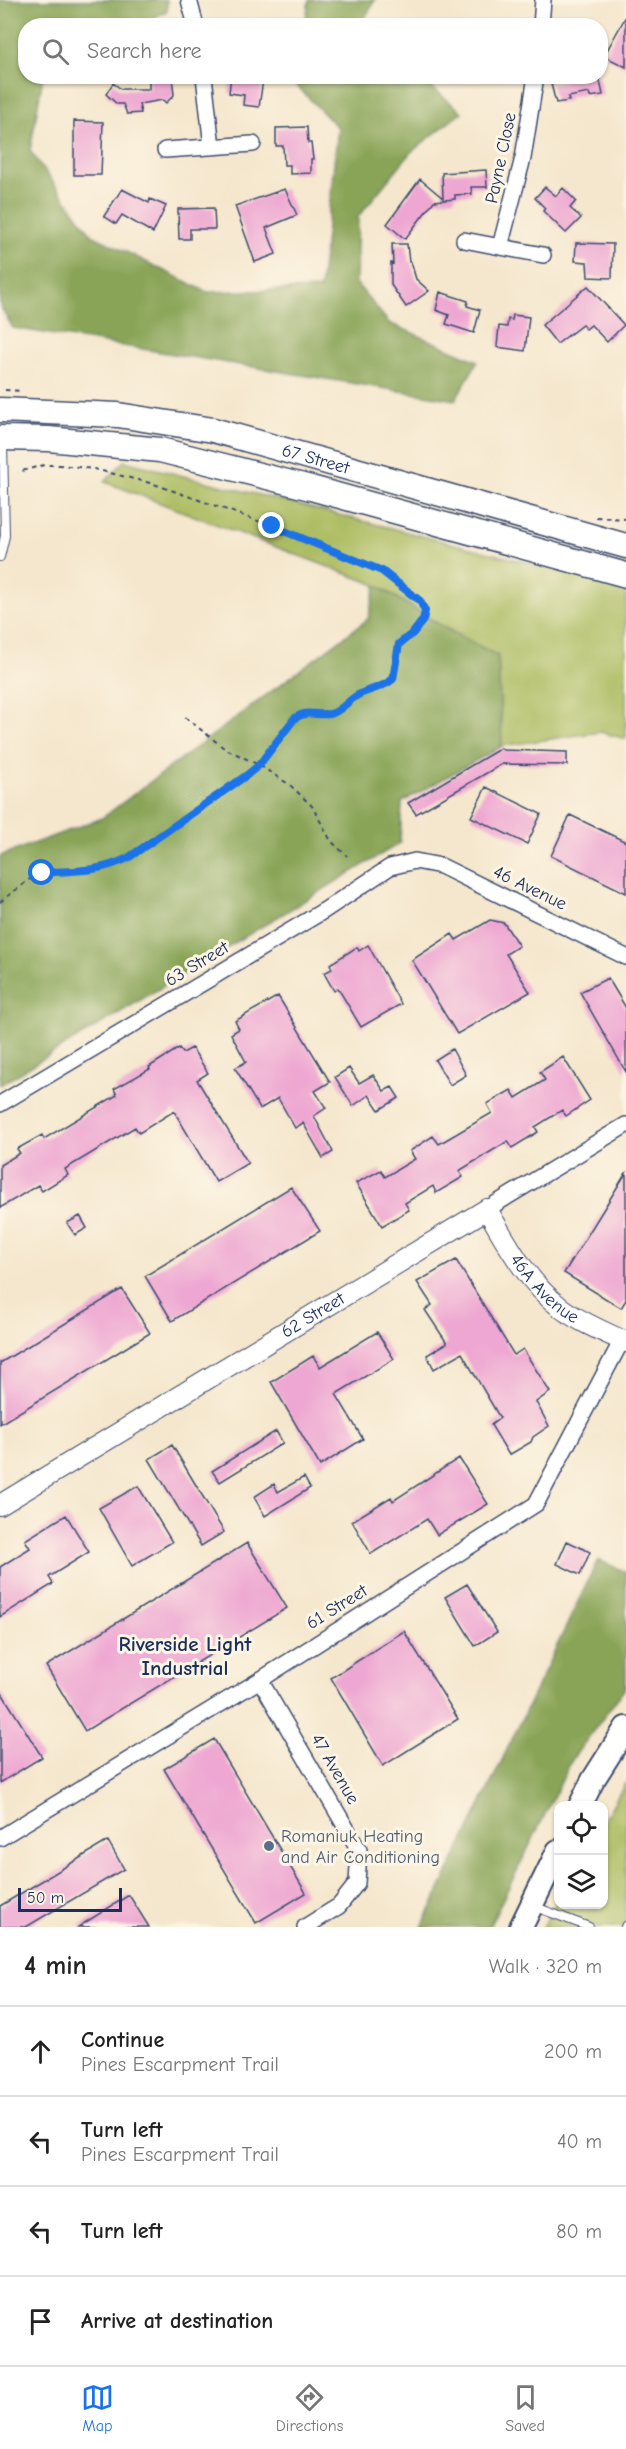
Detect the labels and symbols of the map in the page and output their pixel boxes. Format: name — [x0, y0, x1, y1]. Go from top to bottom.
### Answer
street label: Payne Close — [481, 111, 521, 205]
street label: 67 Street — [279, 439, 353, 479]
route end — [258, 512, 284, 538]
route start — [28, 859, 54, 885]
street label: 46 Avenue — [490, 861, 570, 915]
street label: 63 Street — [162, 937, 233, 991]
street label: 46A Avenue — [506, 1250, 583, 1328]
street label: 62 Street — [277, 1287, 349, 1342]
street label: 61 Street — [303, 1580, 372, 1634]
district label: Riverside Light Industrial — [119, 1632, 253, 1680]
street label: 47 Avenue — [306, 1730, 364, 1808]
place label: Romaniuk Heating and Air Conditioning — [281, 1826, 440, 1868]
marker: Romaniuk Heating and Air Conditioning — [262, 1839, 276, 1853]
scale bar — [18, 1885, 122, 1912]

